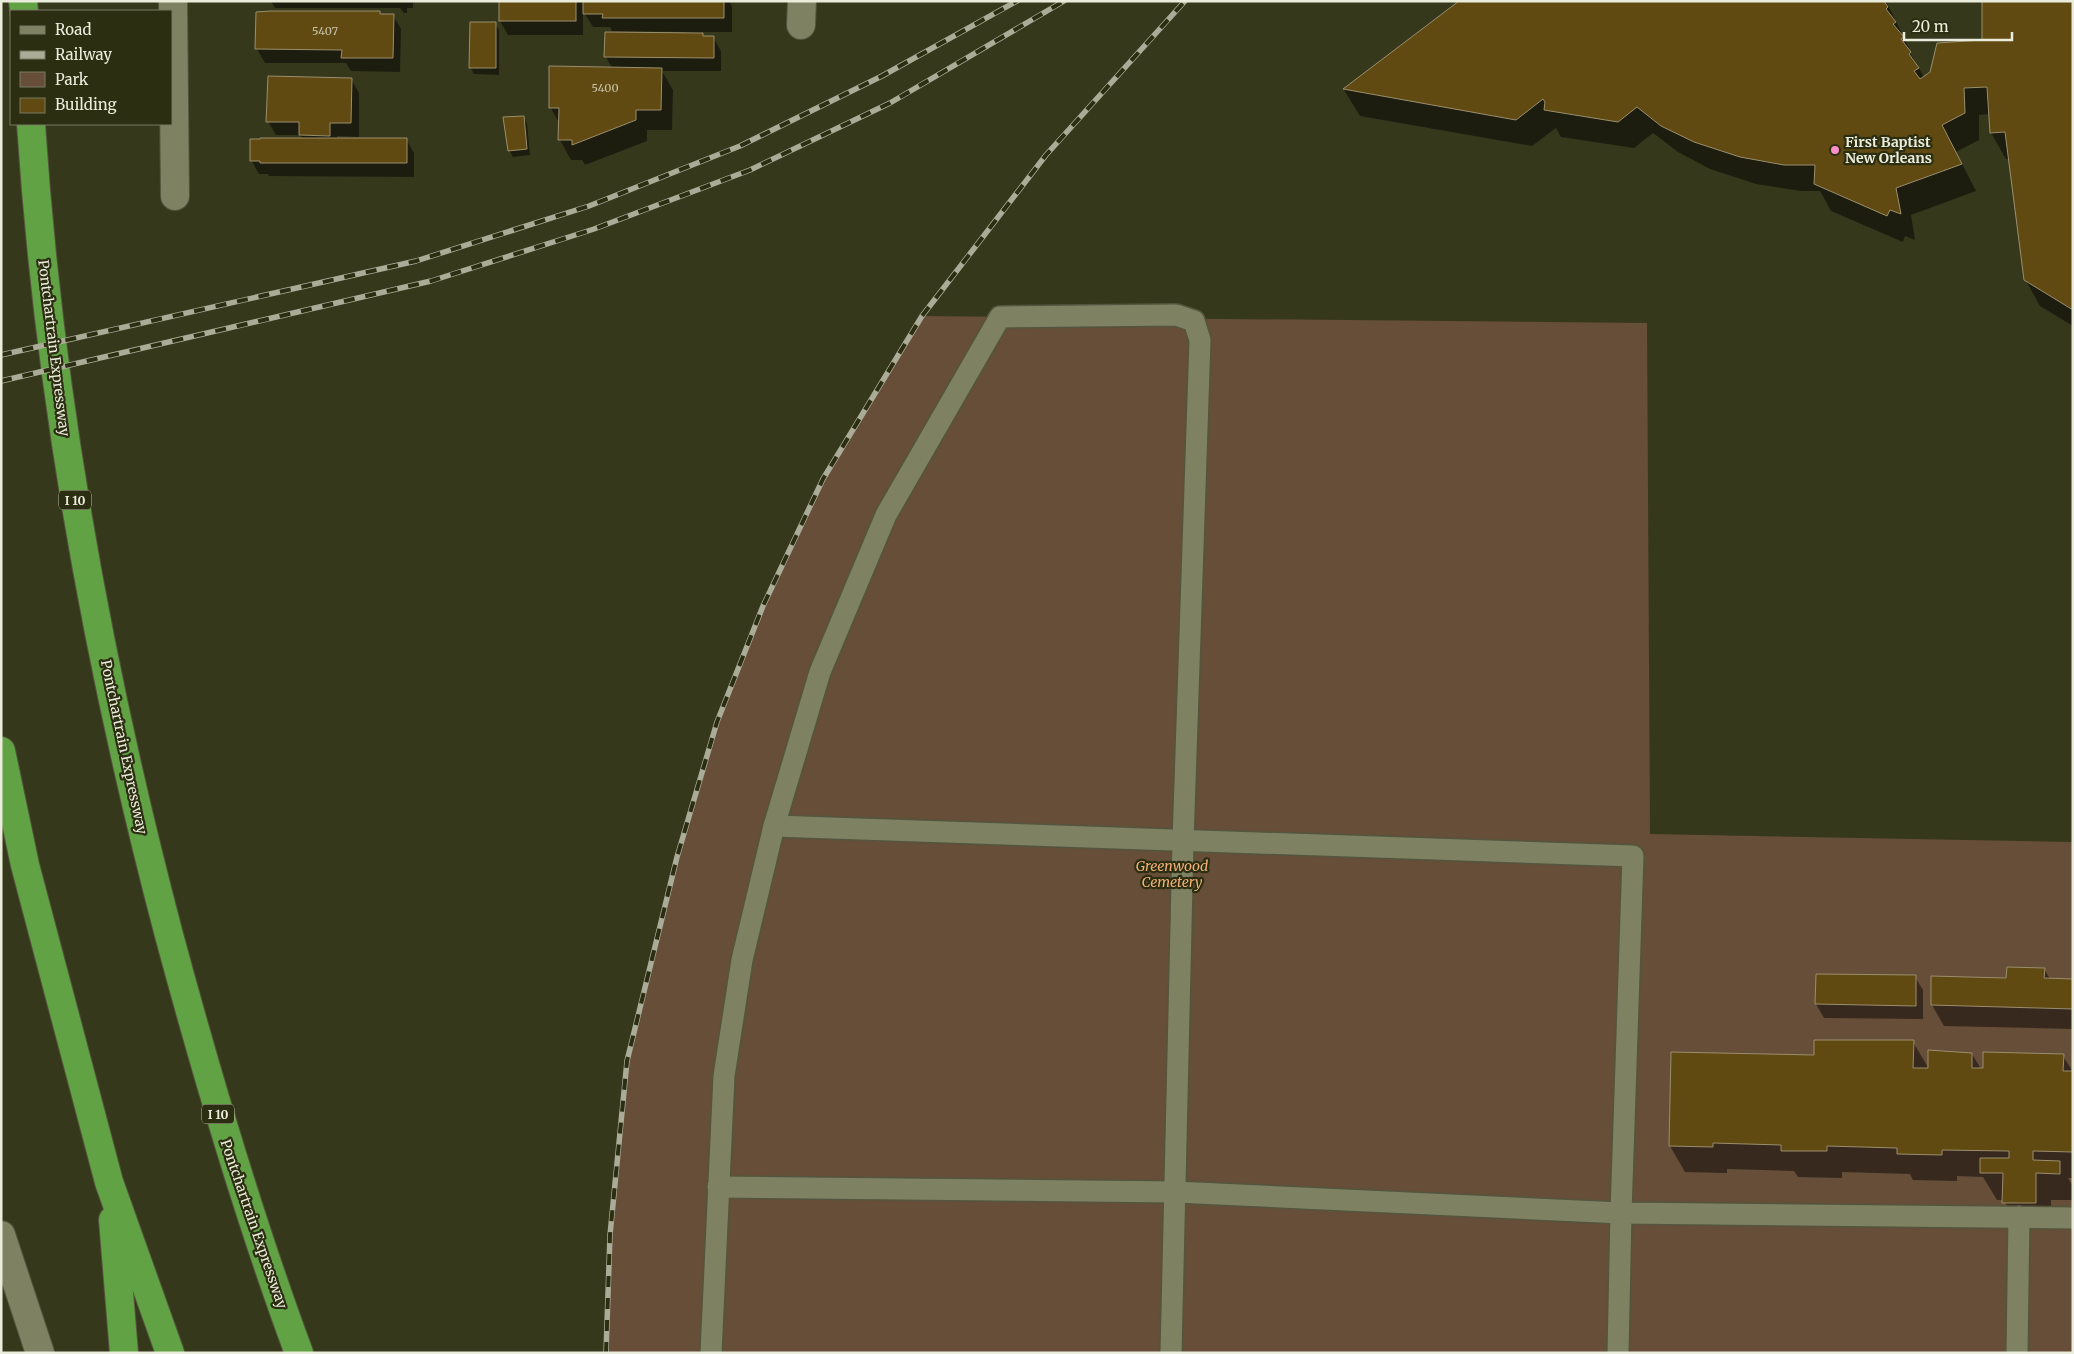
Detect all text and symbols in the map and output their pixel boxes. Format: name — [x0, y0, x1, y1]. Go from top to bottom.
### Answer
legend — [10, 10, 172, 125]
scale bar — [1904, 10, 2012, 42]
text: 20 m — [1912, 17, 1949, 36]
text: Road — [55, 20, 91, 39]
house number: 5407 — [312, 24, 338, 38]
text: Railway — [55, 45, 112, 64]
text: Park — [55, 70, 89, 89]
house number: 5400 — [591, 81, 619, 95]
text: Building — [55, 95, 117, 114]
place label: First Baptist New Orleans — [1845, 133, 1932, 167]
marker: First Baptist New Orleans — [1829, 144, 1841, 156]
street label: Pontchartrain Expressway — [34, 259, 74, 438]
road number: I 10 — [59, 490, 91, 510]
street label: Pontchartrain Expressway — [97, 658, 151, 837]
park label: Greenwood Cemetery — [1136, 857, 1208, 891]
road number: I 10 — [202, 1104, 234, 1124]
street label: Pontchartrain Expressway — [217, 1137, 292, 1312]

